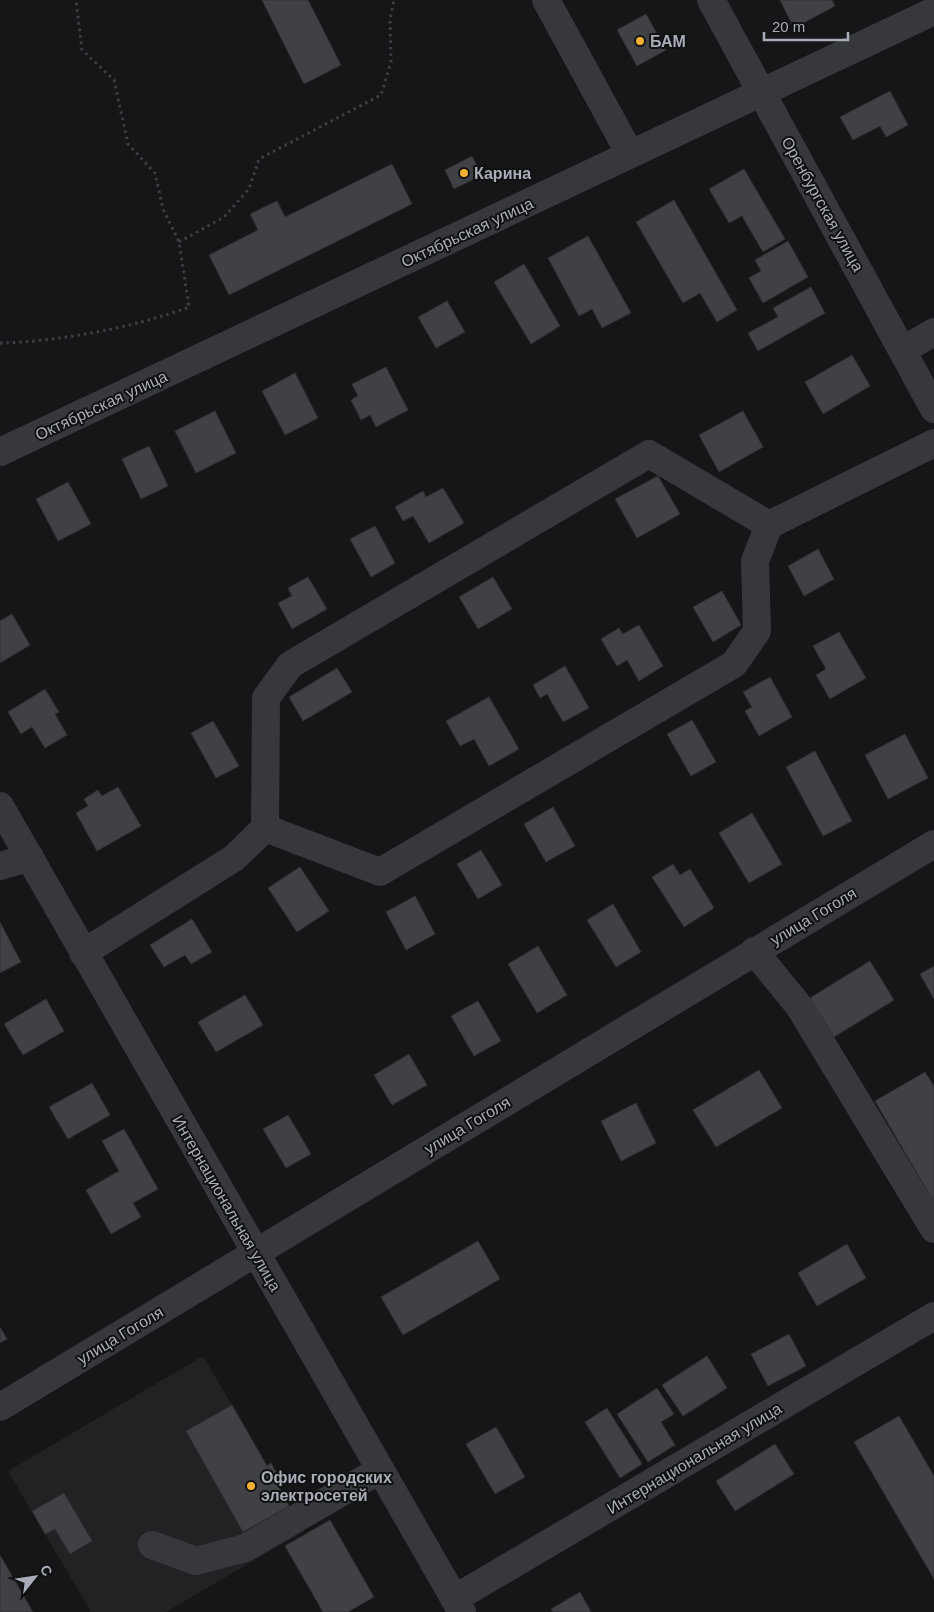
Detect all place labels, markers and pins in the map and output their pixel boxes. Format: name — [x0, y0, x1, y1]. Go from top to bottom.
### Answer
place label: БАМ — [650, 33, 686, 50]
marker: БАМ — [634, 35, 646, 47]
place label: Карина — [474, 165, 531, 182]
marker: Карина — [458, 167, 470, 179]
place label: Офис городских электросетей — [261, 1469, 392, 1504]
marker: Офис городских электросетей — [245, 1480, 257, 1492]

